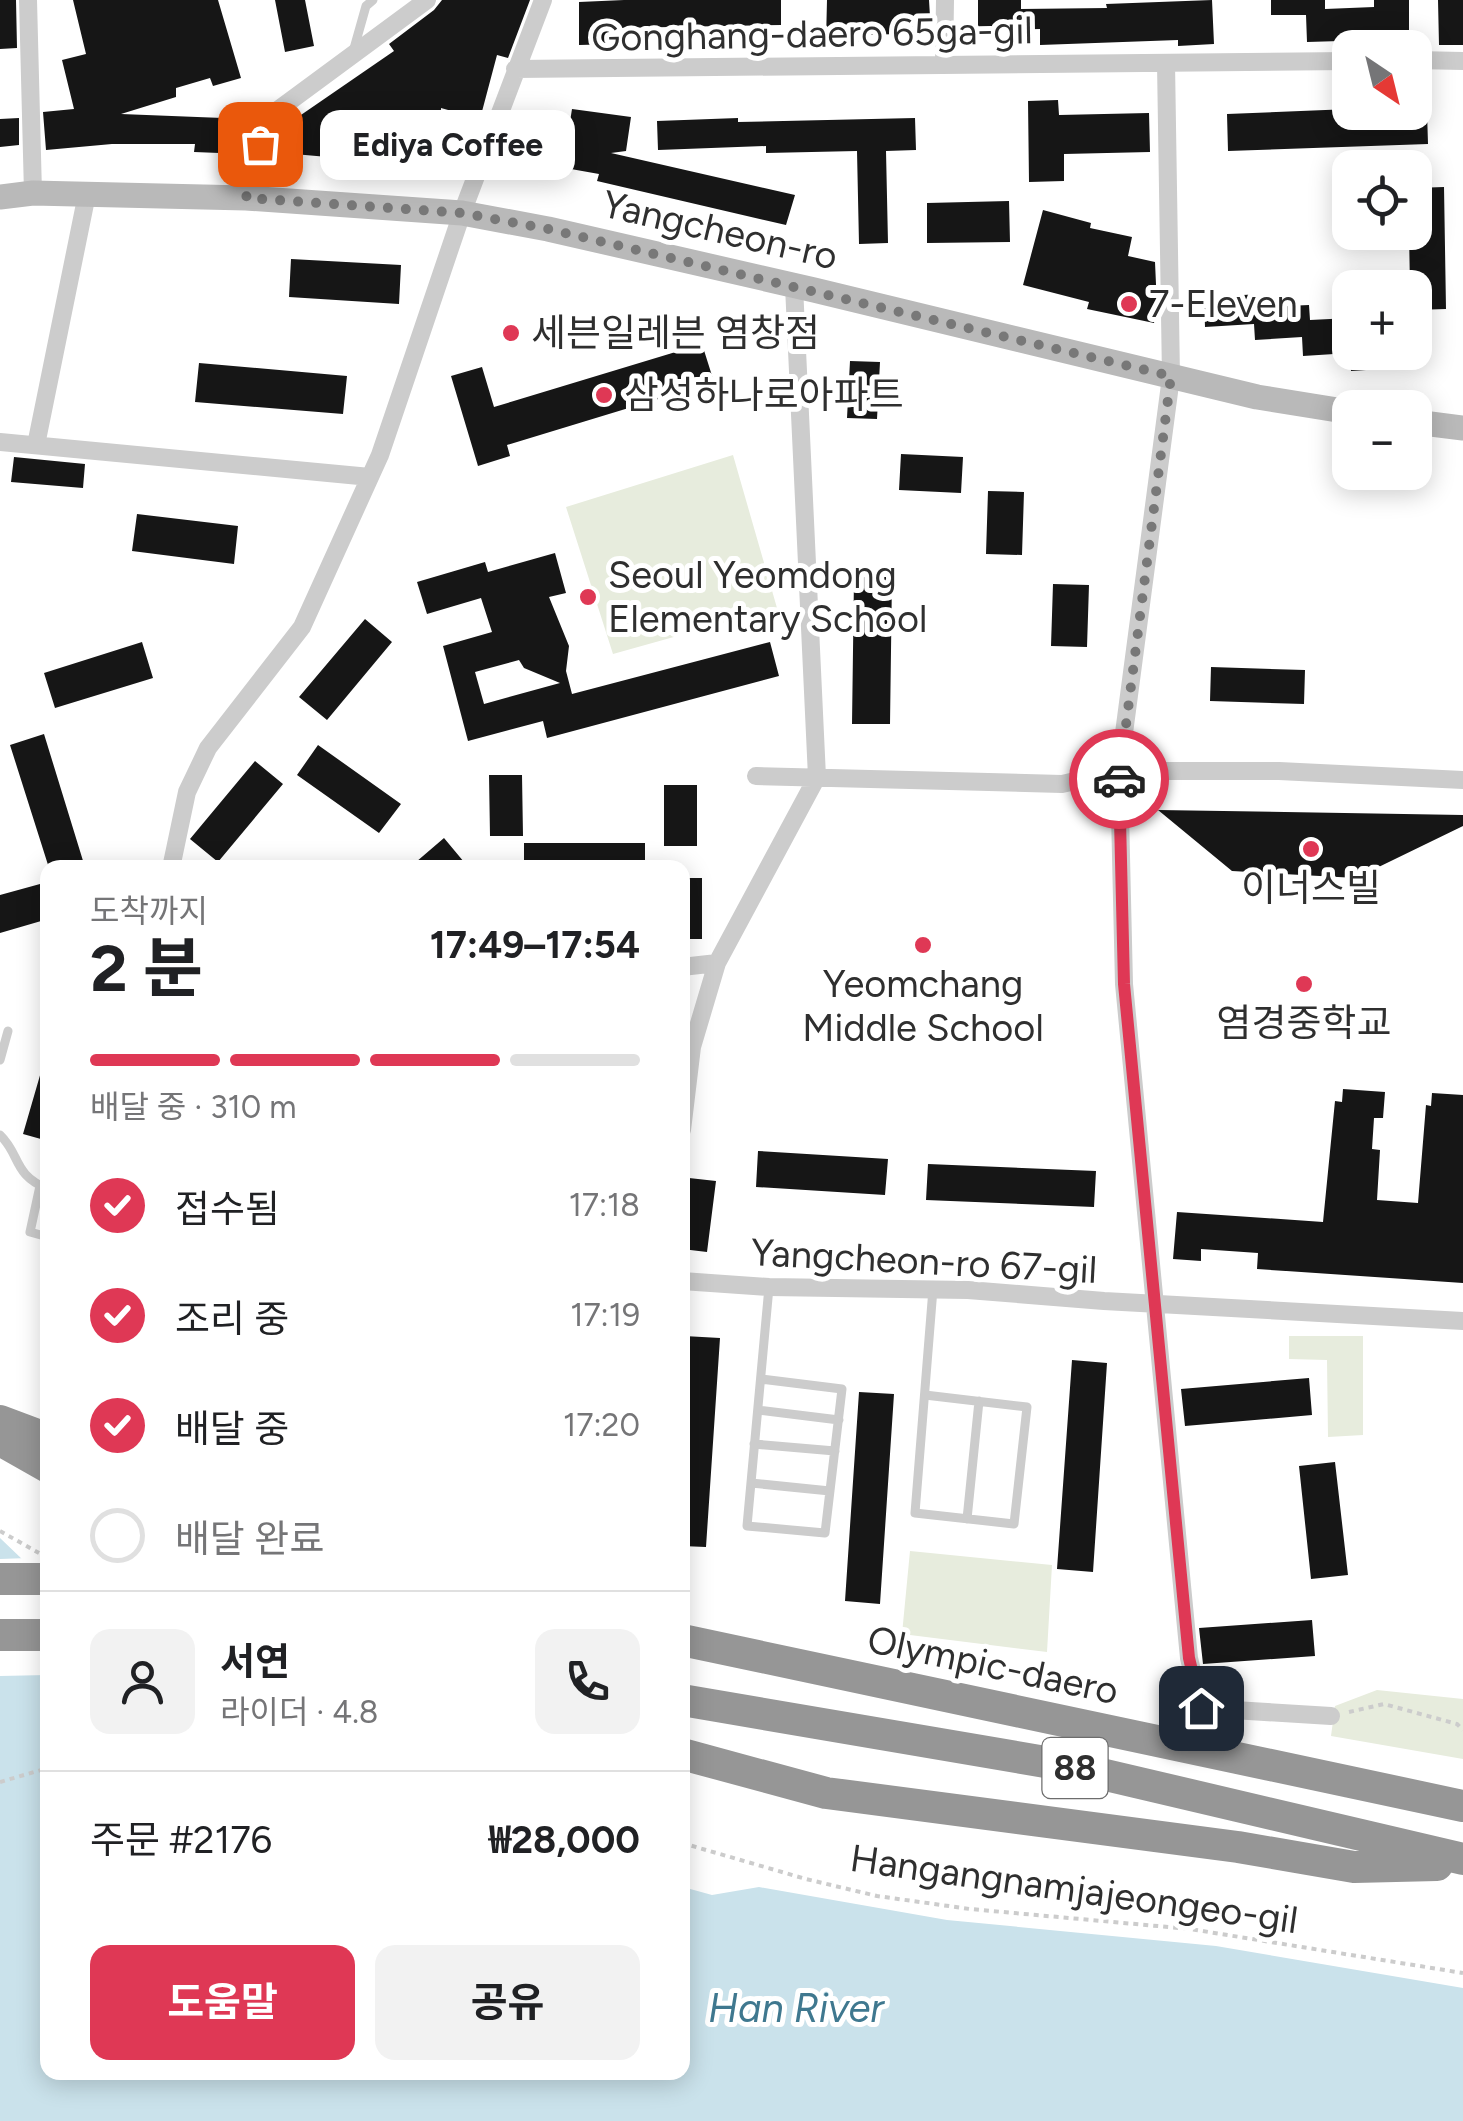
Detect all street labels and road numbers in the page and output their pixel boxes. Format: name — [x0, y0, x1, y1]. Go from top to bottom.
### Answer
street label: Gonghang-daero 65ga-gil — [591, 7, 1033, 61]
street label: Yangcheon-ro — [598, 181, 842, 279]
street label: Yangcheon-ro 67-gil — [750, 1229, 1098, 1293]
street label: Olympic-daero — [863, 1616, 1123, 1714]
road number: 88 — [1042, 1738, 1108, 1798]
street label: Hangangnamjajeongeo-gil — [847, 1835, 1301, 1943]

